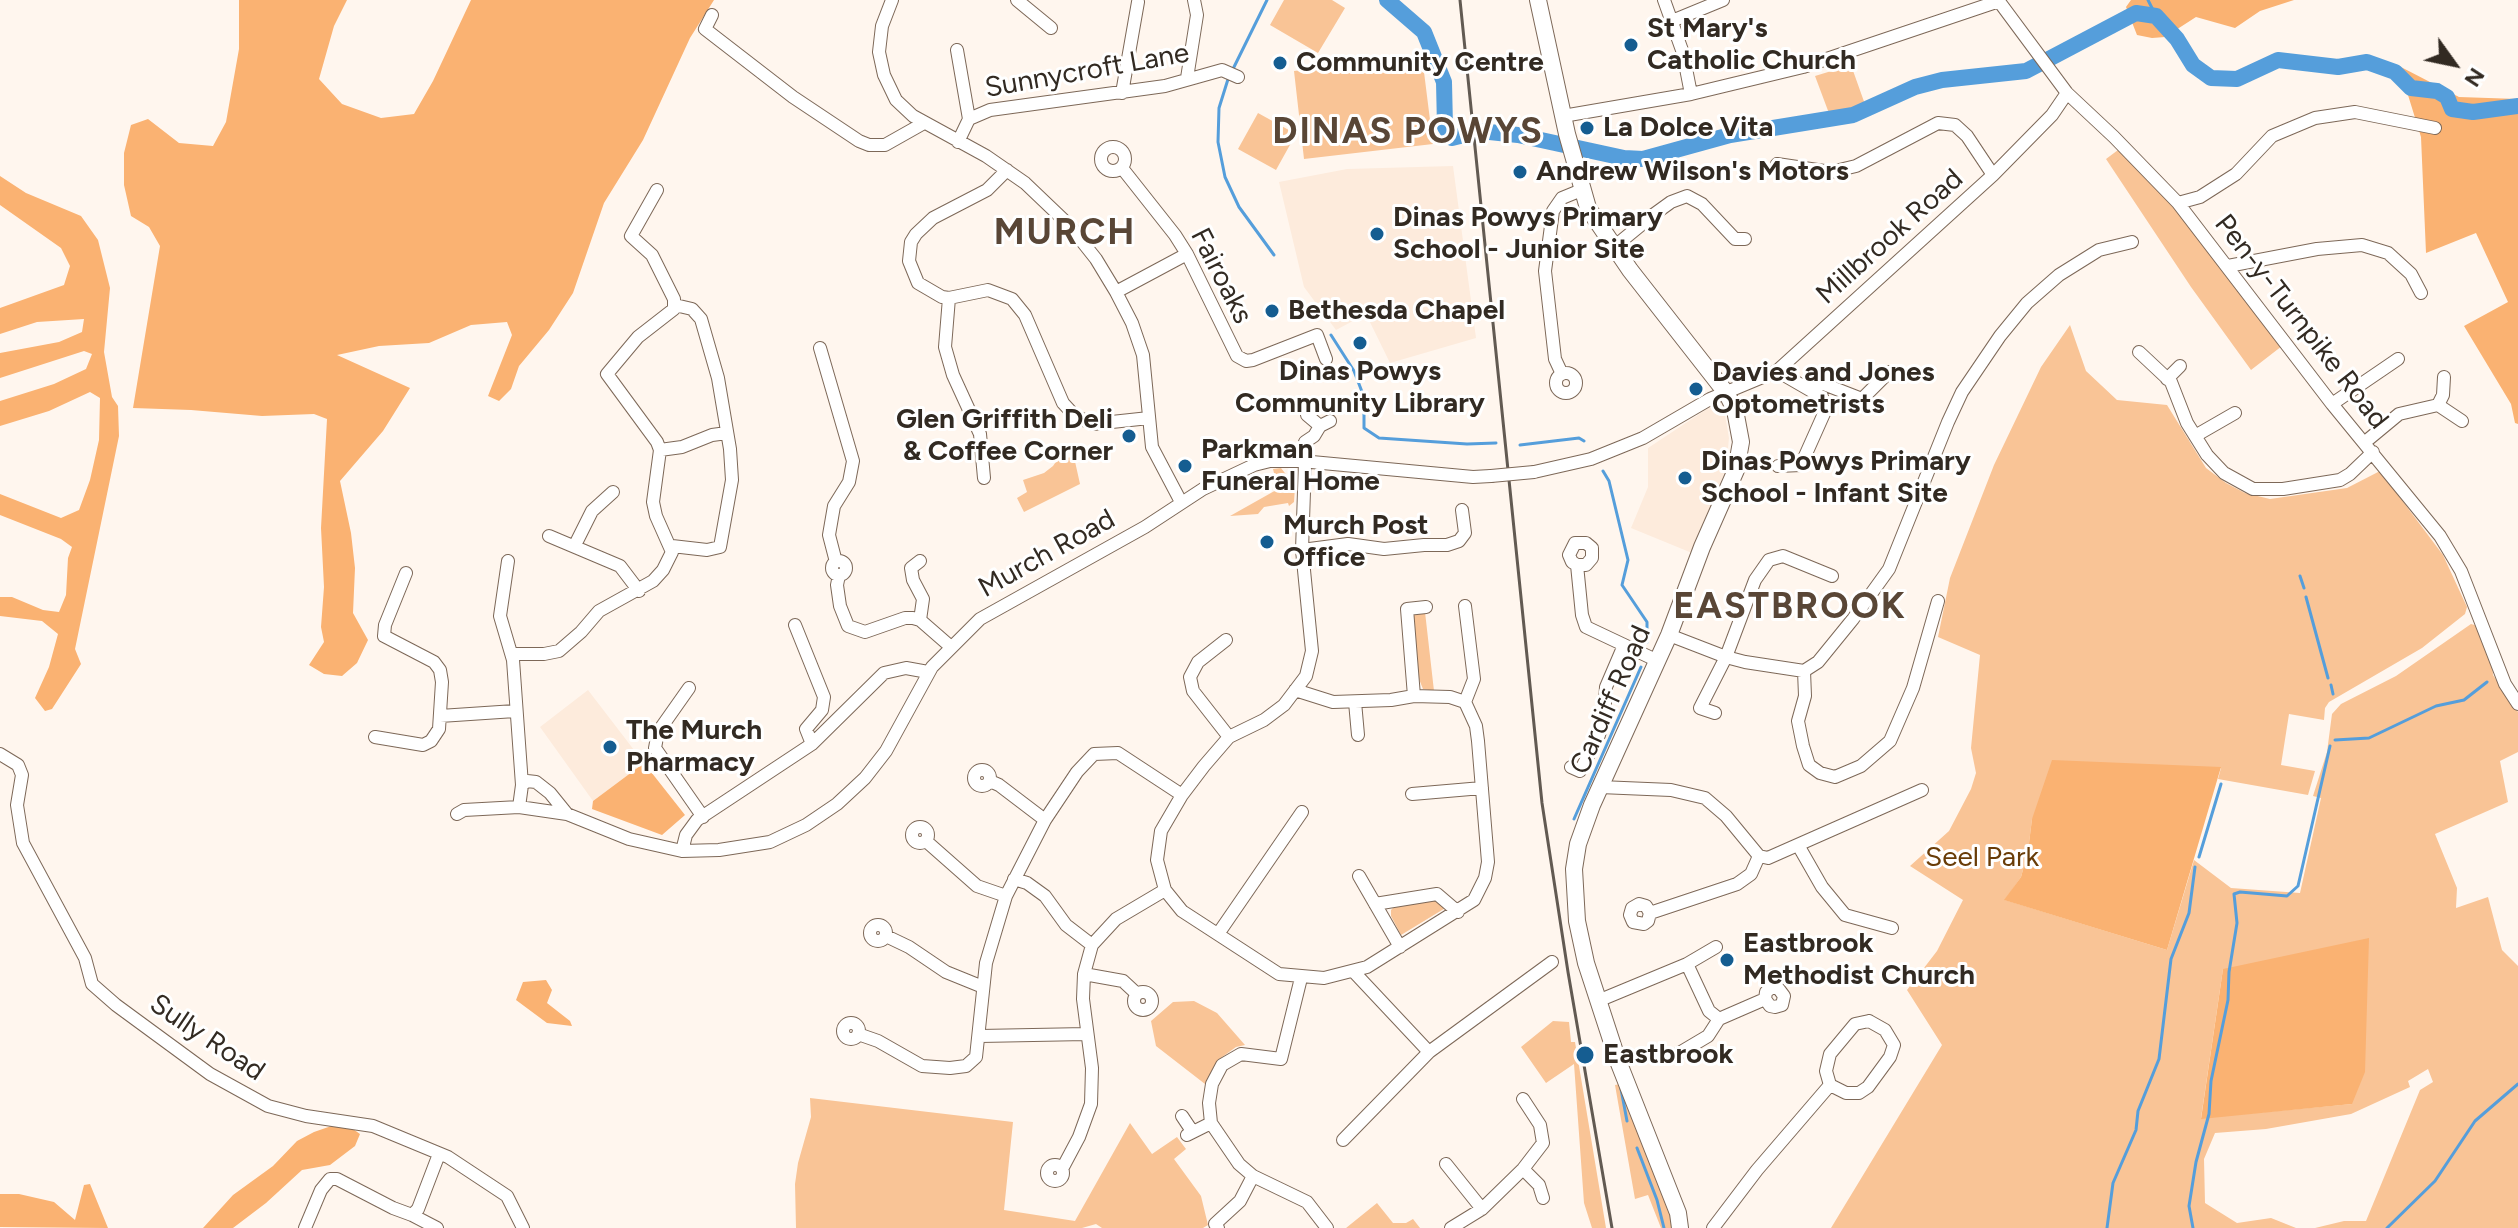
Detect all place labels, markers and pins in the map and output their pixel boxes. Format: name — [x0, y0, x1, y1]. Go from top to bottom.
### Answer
place label: St Mary's Catholic Church — [1647, 12, 1856, 78]
marker: St Mary's Catholic Church — [1622, 36, 1640, 54]
place label: Community Centre — [1296, 46, 1544, 80]
marker: Community Centre — [1271, 54, 1289, 72]
place label: La Dolce Vita — [1603, 111, 1773, 145]
marker: La Dolce Vita — [1578, 119, 1596, 137]
place label: Andrew Wilson's Motors — [1536, 155, 1849, 189]
marker: Andrew Wilson's Motors — [1511, 163, 1529, 181]
place label: Dinas Powys Primary School - Junior Site — [1393, 201, 1663, 267]
marker: Dinas Powys Primary School - Junior Site — [1368, 225, 1386, 243]
place label: Bethesda Chapel — [1288, 294, 1505, 328]
marker: Bethesda Chapel — [1263, 302, 1281, 320]
marker: Dinas Powys Community Library — [1351, 334, 1369, 352]
place label: Dinas Powys Community Library — [1235, 355, 1485, 421]
place label: Davies and Jones Optometrists — [1712, 356, 1935, 422]
marker: Davies and Jones Optometrists — [1687, 380, 1705, 398]
place label: Glen Griffith Deli & Coffee Corner — [896, 403, 1113, 469]
marker: Glen Griffith Deli & Coffee Corner — [1120, 427, 1138, 445]
place label: Parkman Funeral Home — [1201, 433, 1380, 499]
place label: Dinas Powys Primary School - Infant Site — [1701, 445, 1971, 511]
marker: Parkman Funeral Home — [1176, 457, 1194, 475]
marker: Dinas Powys Primary School - Infant Site — [1676, 469, 1694, 487]
place label: Murch Post Office — [1283, 509, 1429, 575]
marker: Murch Post Office — [1258, 533, 1276, 551]
place label: The Murch Pharmacy — [626, 714, 762, 780]
marker: The Murch Pharmacy — [601, 738, 619, 756]
place label: Eastbrook Methodist Church — [1743, 927, 1975, 993]
marker: Eastbrook Methodist Church — [1718, 951, 1736, 969]
place label: Eastbrook — [1603, 1038, 1734, 1072]
marker: Eastbrook — [1574, 1044, 1596, 1066]

